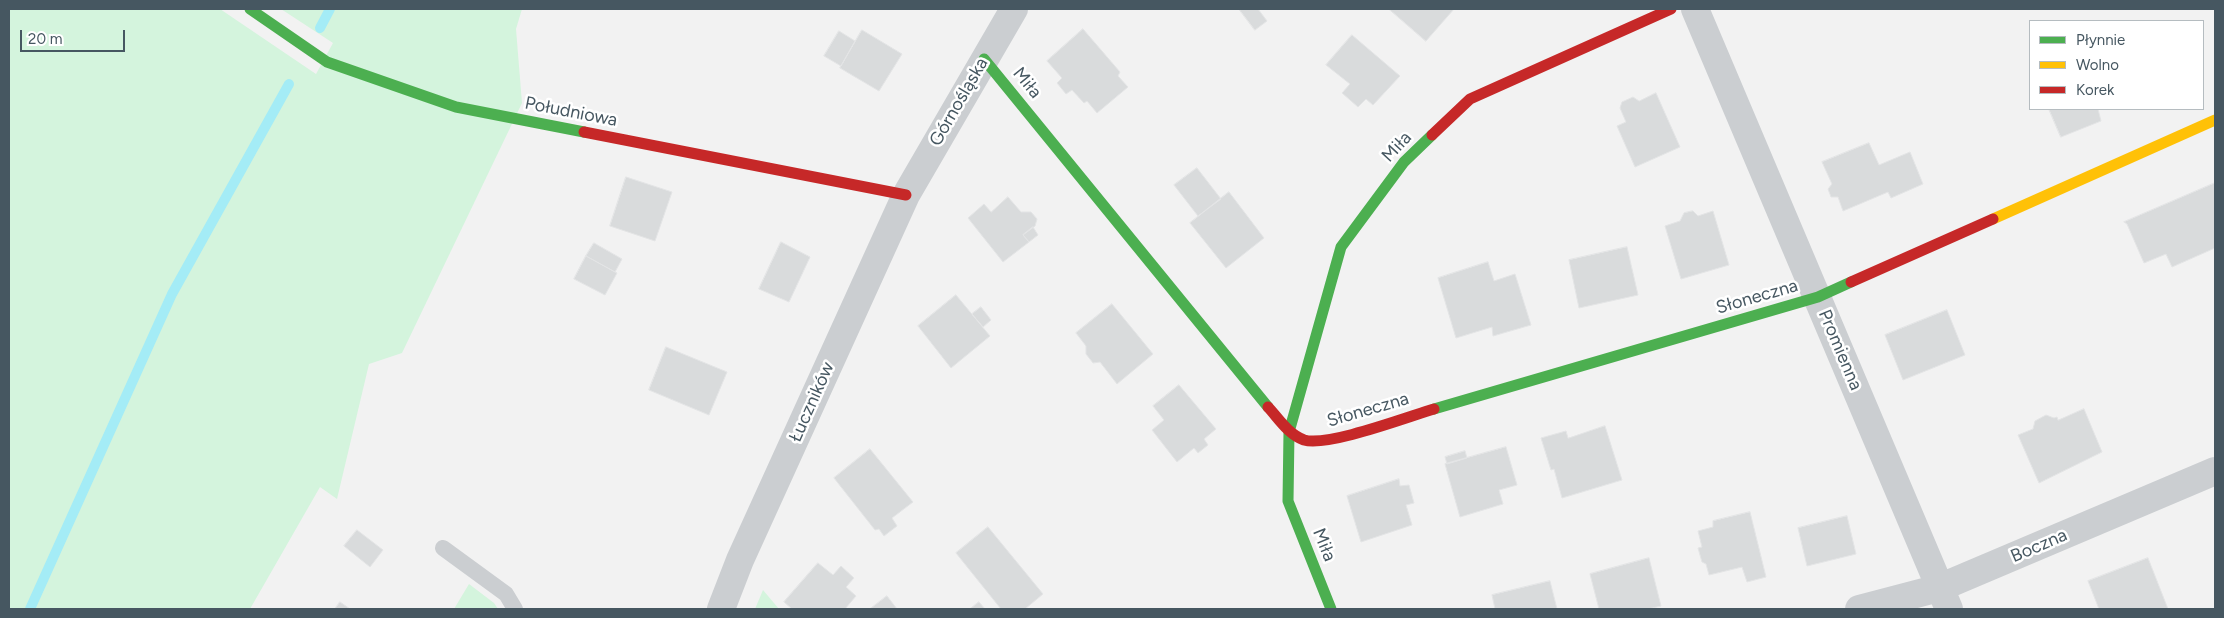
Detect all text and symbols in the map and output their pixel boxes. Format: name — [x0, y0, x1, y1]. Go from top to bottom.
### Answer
scale bar — [22, 20, 128, 52]
legend — [2029, 20, 2204, 110]
text: 20 m — [28, 30, 62, 48]
text: Płynnie — [2076, 31, 2125, 49]
street label: Górnośląska — [925, 54, 993, 150]
text: Wolno — [2076, 56, 2119, 74]
street label: Miła — [1008, 63, 1046, 103]
text: Korek — [2076, 81, 2114, 99]
street label: Południowa — [523, 92, 619, 132]
street label: Miła — [1378, 127, 1416, 167]
street label: Słoneczna — [1714, 275, 1800, 319]
street label: Promienna — [1813, 306, 1867, 394]
street label: Łuczników — [785, 359, 839, 445]
street label: Słoneczna — [1325, 388, 1411, 432]
street label: Boczna — [2008, 524, 2070, 568]
street label: Miła — [1308, 525, 1340, 565]

